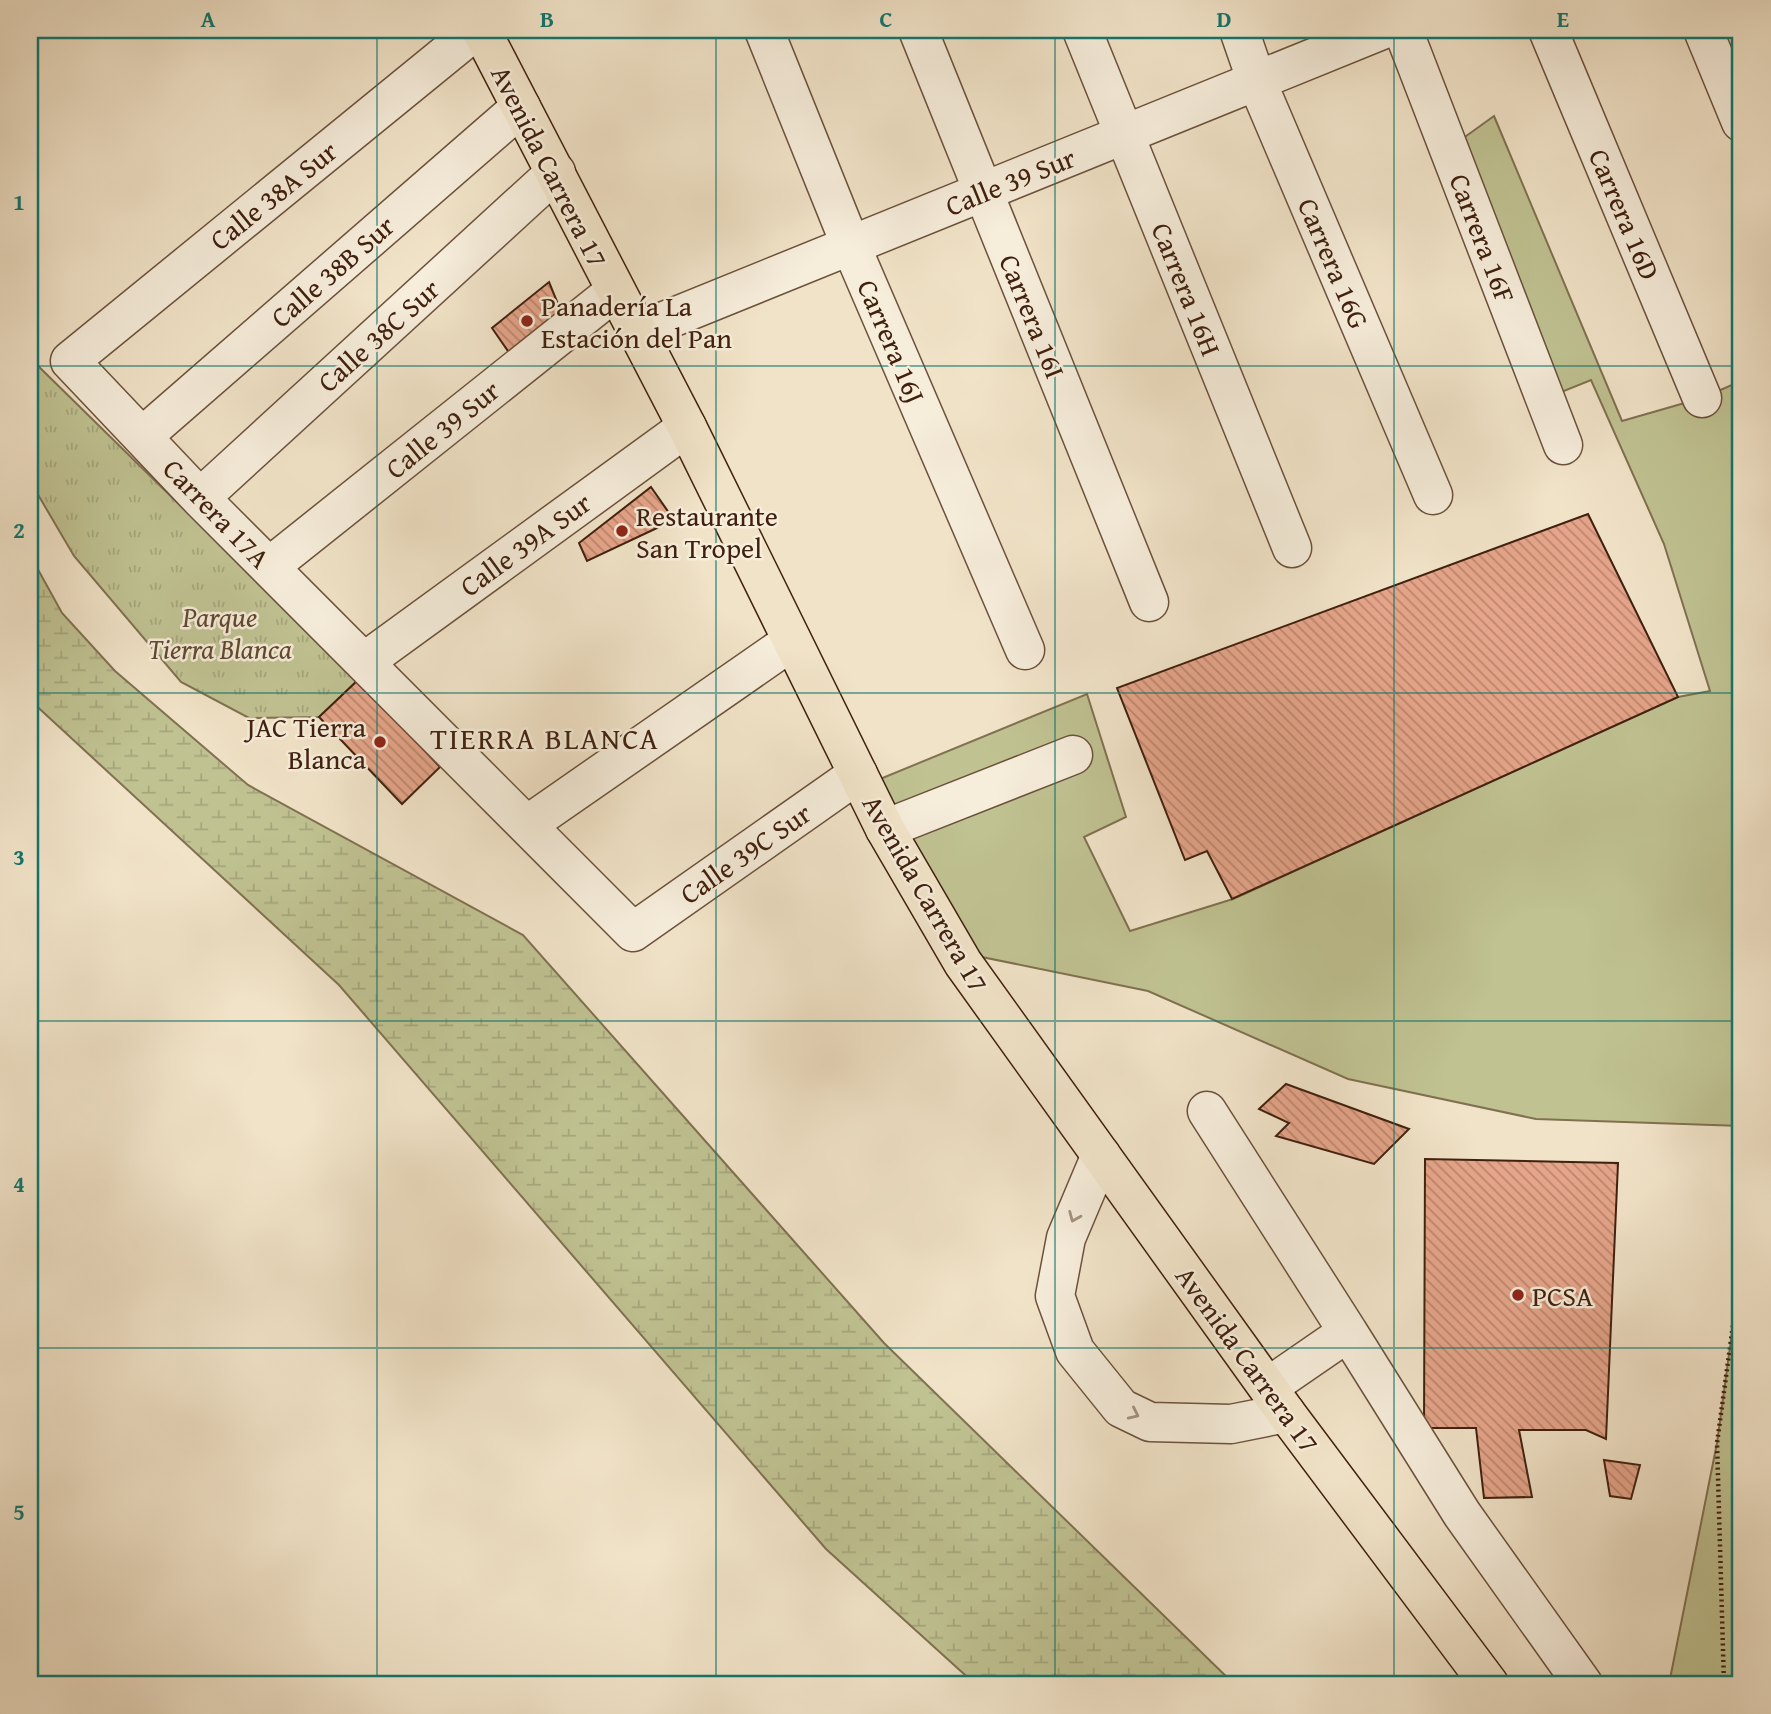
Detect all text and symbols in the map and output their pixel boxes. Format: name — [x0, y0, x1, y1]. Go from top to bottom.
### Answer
text: A — [201, 2, 216, 35]
text: B — [540, 2, 554, 35]
text: C — [879, 2, 893, 35]
text: D — [1217, 2, 1232, 35]
text: E — [1557, 2, 1569, 35]
street label: Avenida Carrera 17 — [481, 58, 619, 274]
street label: Calle 38A Sur — [200, 130, 346, 259]
street label: Calle 39 Sur — [939, 136, 1082, 226]
street label: Carrera 16D — [1579, 142, 1671, 286]
street label: Carrera 16F — [1440, 167, 1526, 309]
text: 1 — [13, 185, 25, 218]
street label: Carrera 16G — [1288, 191, 1380, 335]
street label: Calle 38B Sur — [261, 205, 403, 337]
street label: Carrera 16H — [1142, 216, 1232, 362]
street label: Carrera 16I — [990, 248, 1076, 384]
street label: Calle 38C Sur — [308, 269, 449, 401]
street label: Carrera 16J — [848, 273, 936, 409]
place label: Panadería La Estación del Pan — [541, 285, 732, 358]
marker: Panadería La Estación del Pan — [519, 313, 535, 329]
street label: Calle 39 Sur — [376, 370, 508, 488]
street label: Carrera 17A — [154, 449, 280, 577]
street label: Calle 39A Sur — [451, 482, 600, 606]
place label: Restaurante San Tropel — [636, 495, 778, 568]
text: 2 — [13, 513, 25, 546]
marker: Restaurante San Tropel — [614, 523, 630, 539]
park label: Parque Tierra Blanca — [148, 596, 292, 669]
place label: JAC Tierra Blanca — [244, 706, 367, 779]
district label: TIERRA BLANCA — [430, 716, 660, 760]
marker: JAC Tierra Blanca — [372, 734, 388, 750]
street label: Avenida Carrera 17 — [853, 787, 999, 999]
street label: Calle 39C Sur — [671, 792, 819, 913]
text: 3 — [13, 840, 25, 873]
text: 4 — [13, 1167, 25, 1200]
one-way arrow — [1069, 1211, 1083, 1223]
street label: Avenida Carrera 17 — [1166, 1257, 1330, 1461]
place label: PCSA — [1532, 1275, 1593, 1316]
marker: PCSA — [1510, 1287, 1526, 1303]
one-way arrow — [1127, 1406, 1139, 1420]
text: 5 — [13, 1495, 25, 1528]

